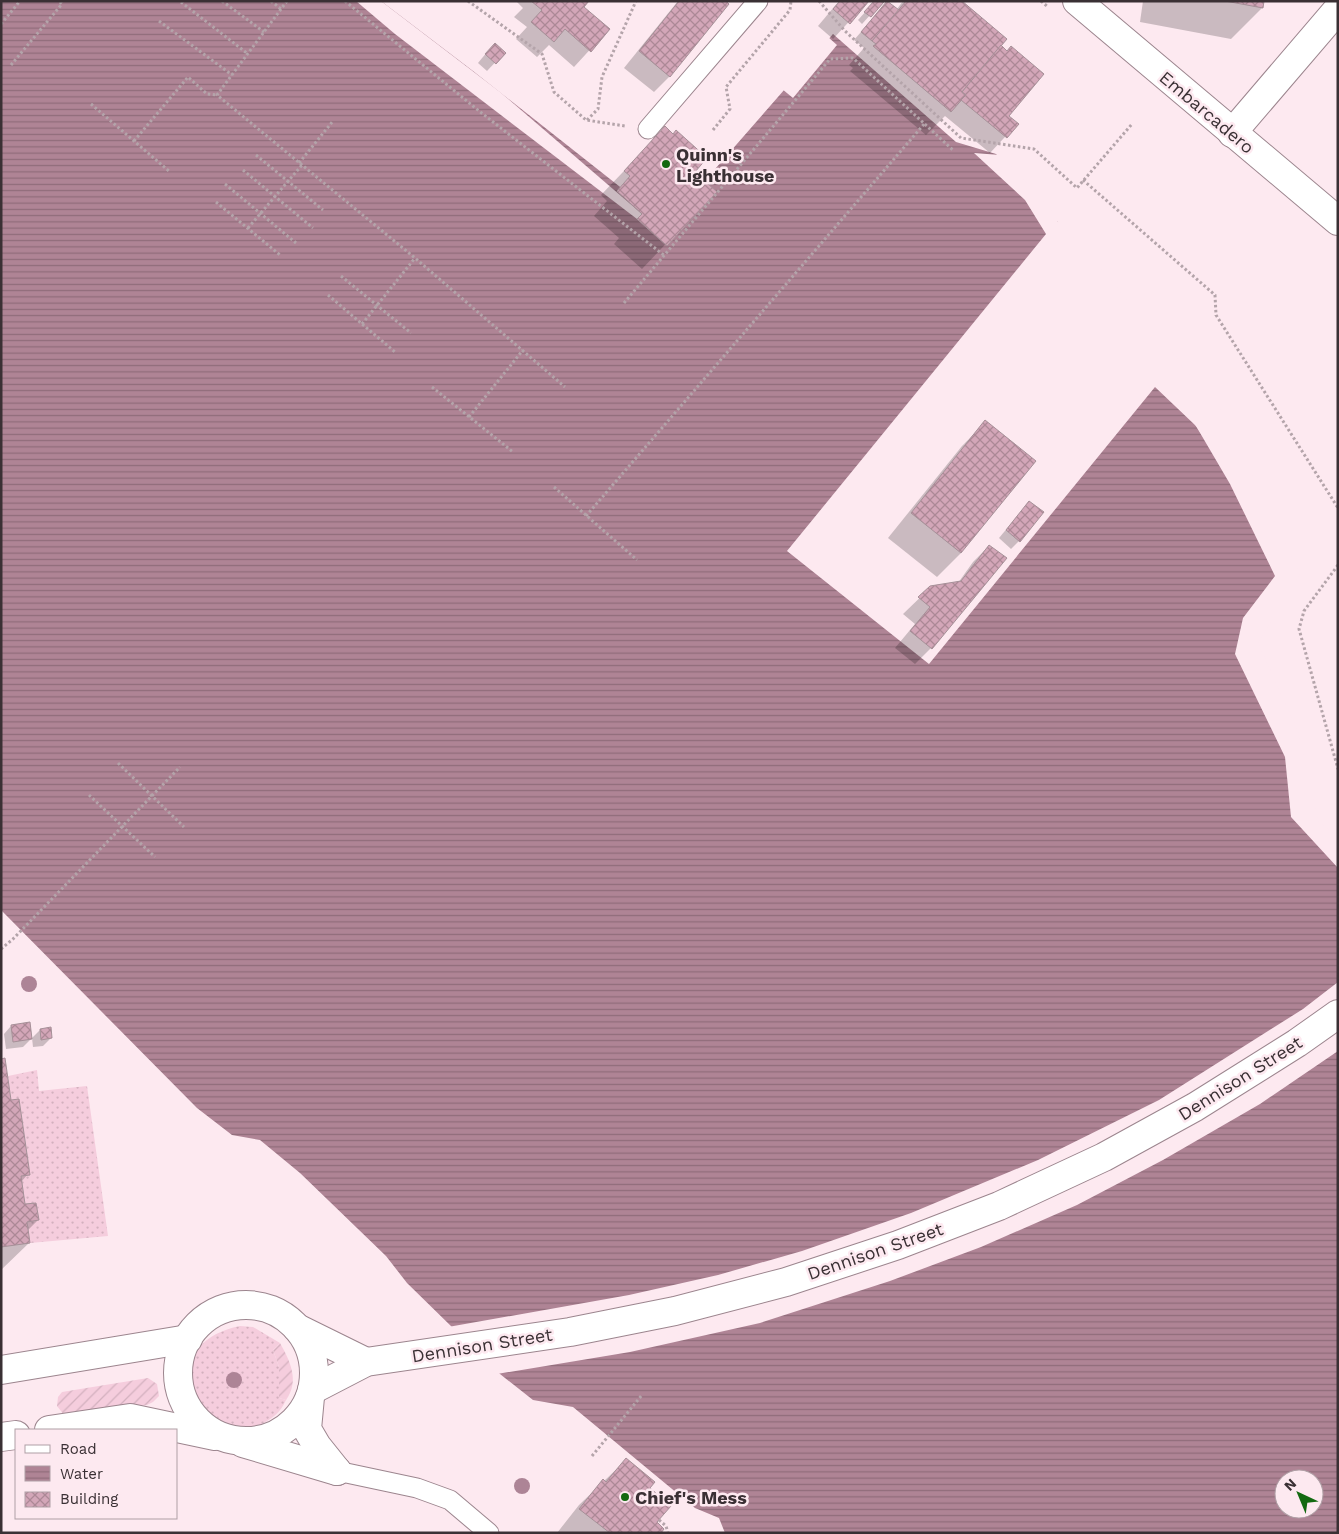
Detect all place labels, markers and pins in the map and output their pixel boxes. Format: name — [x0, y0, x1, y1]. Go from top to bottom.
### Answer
place label: Quinn's Lighthouse — [676, 144, 774, 186]
marker: Quinn's Lighthouse — [660, 158, 672, 170]
place label: Chief's Mess — [635, 1487, 747, 1508]
marker: Chief's Mess — [619, 1491, 631, 1503]

